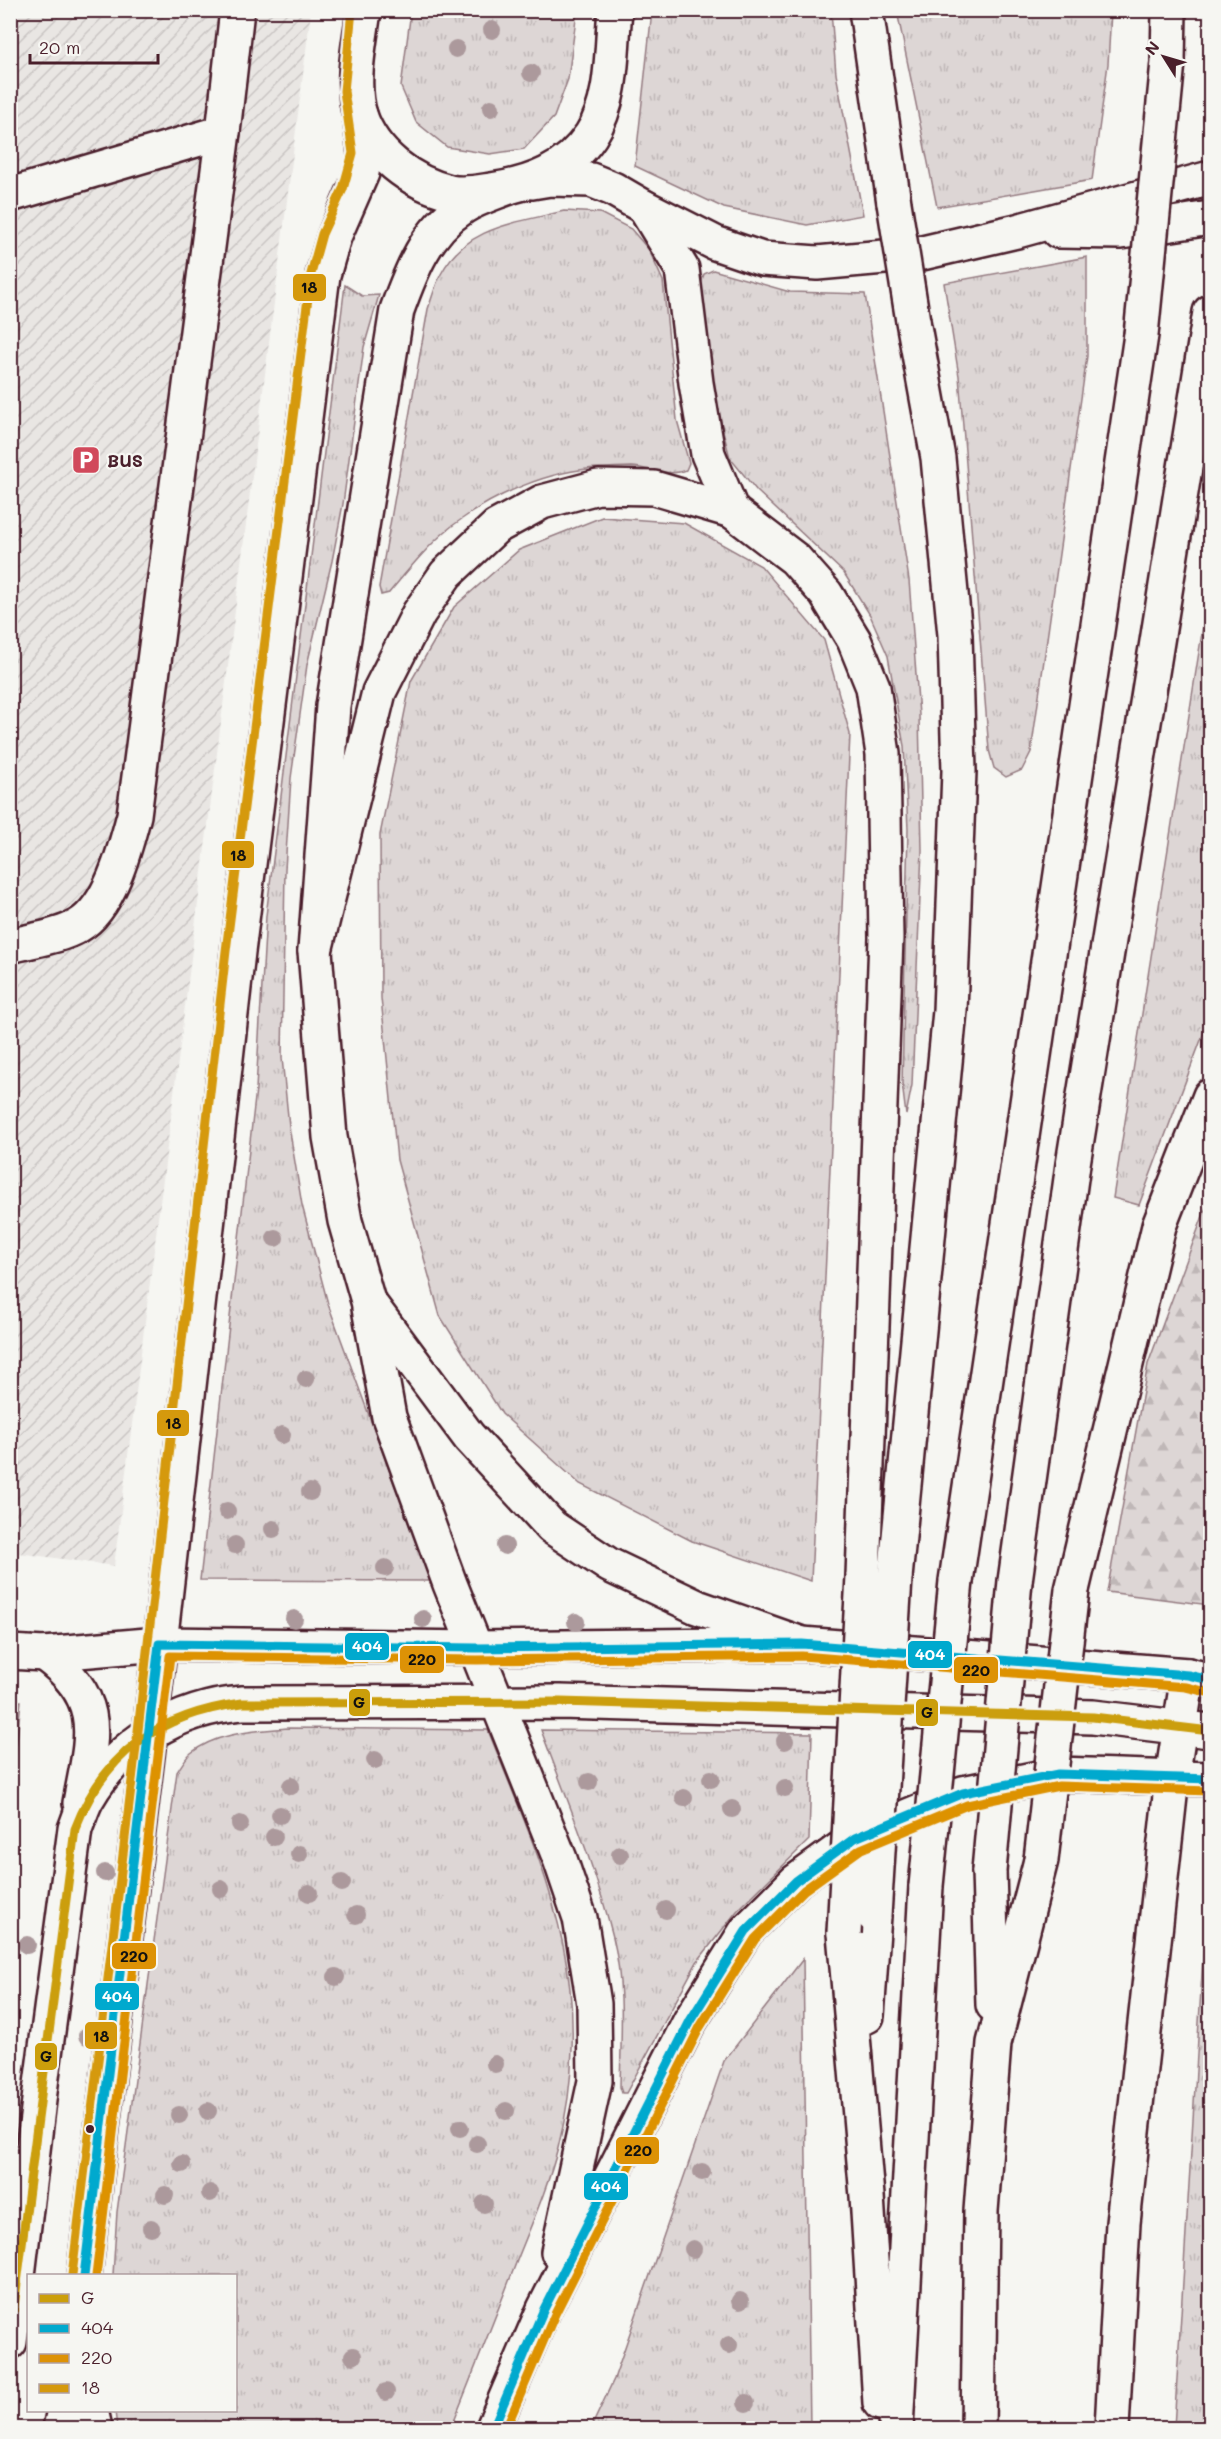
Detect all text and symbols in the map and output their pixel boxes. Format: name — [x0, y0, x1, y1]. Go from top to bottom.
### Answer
scale bar — [30, 27, 158, 65]
north arrow — [1134, 27, 1194, 87]
text: 20 m — [39, 35, 80, 59]
text: N — [1140, 36, 1164, 59]
line badge: 18 — [292, 273, 327, 302]
text: 18 — [300, 276, 318, 297]
parking icon: BUS — [70, 444, 102, 476]
place label: BUS — [107, 448, 143, 472]
line badge: 18 — [221, 840, 255, 869]
text: 18 — [229, 844, 247, 865]
line badge: 18 — [156, 1409, 190, 1437]
text: 18 — [164, 1412, 182, 1433]
line badge: 404 — [344, 1632, 390, 1661]
text: 404 — [352, 1635, 382, 1656]
line badge: 404 — [907, 1640, 953, 1669]
text: 404 — [915, 1643, 945, 1664]
line badge: 220 — [399, 1645, 445, 1674]
text: 220 — [408, 1648, 436, 1669]
line badge: 220 — [953, 1656, 999, 1684]
text: 220 — [962, 1659, 990, 1680]
line badge: G — [348, 1688, 371, 1717]
text: G — [353, 1691, 365, 1712]
line badge: G — [915, 1698, 939, 1727]
text: G — [921, 1701, 933, 1722]
line badge: 220 — [111, 1942, 157, 1970]
text: 220 — [120, 1945, 148, 1966]
line badge: 404 — [94, 1982, 140, 2011]
text: 404 — [102, 1985, 132, 2006]
line badge: 18 — [84, 2021, 118, 2050]
text: 18 — [92, 2025, 110, 2046]
line badge: G — [34, 2042, 58, 2071]
text: G — [40, 2045, 52, 2066]
unlabelled marker — [84, 2123, 96, 2135]
line badge: 220 — [615, 2136, 660, 2165]
text: 220 — [624, 2139, 652, 2160]
line badge: 404 — [583, 2172, 629, 2201]
text: 404 — [591, 2175, 621, 2196]
legend — [27, 2274, 237, 2412]
text: G — [81, 2285, 94, 2309]
text: 404 — [81, 2315, 114, 2339]
text: 220 — [81, 2345, 112, 2369]
text: 18 — [81, 2375, 100, 2399]

